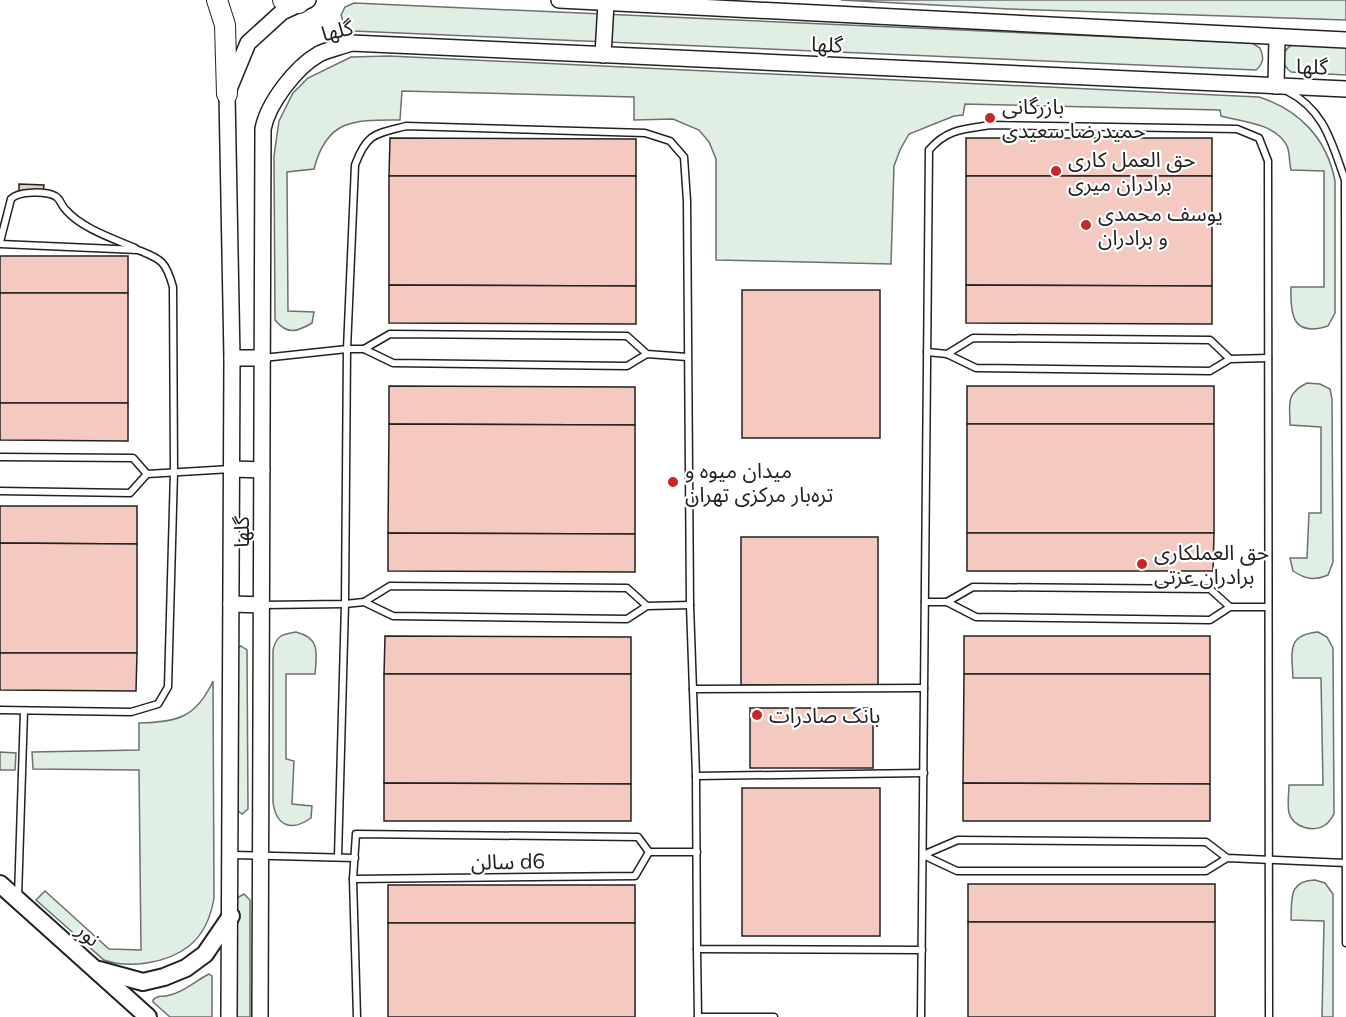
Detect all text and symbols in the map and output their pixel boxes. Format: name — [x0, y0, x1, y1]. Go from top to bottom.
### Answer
street label: گلها — [318, 13, 356, 46]
street label: گلها — [810, 30, 844, 58]
street label: گلها — [1296, 52, 1329, 80]
place label: بازرگانی حمیدرضا سعیدی — [1002, 93, 1146, 143]
marker: بازرگانی حمیدرضا سعیدی — [983, 111, 997, 125]
place label: حق العمل کاری برادران میری — [1068, 146, 1196, 196]
marker: حق العمل کاری برادران میری — [1049, 164, 1063, 178]
place label: یوسف محمدی و برادران — [1098, 200, 1223, 250]
marker: یوسف محمدی و برادران — [1079, 218, 1093, 232]
place label: میدان میوه و تره‌بار مرکزی تهران — [685, 457, 833, 507]
marker: میدان میوه و تره‌بار مرکزی تهران — [666, 475, 680, 489]
street label: گلها — [228, 516, 254, 548]
place label: حق العملکاری برادران عزتی — [1154, 539, 1269, 589]
marker: حق العملکاری برادران عزتی — [1135, 557, 1149, 571]
place label: بانک صادرات — [769, 702, 881, 728]
marker: بانک صادرات — [750, 708, 764, 722]
street label: سالن d6 — [471, 847, 545, 875]
street label: نور — [71, 916, 106, 951]

